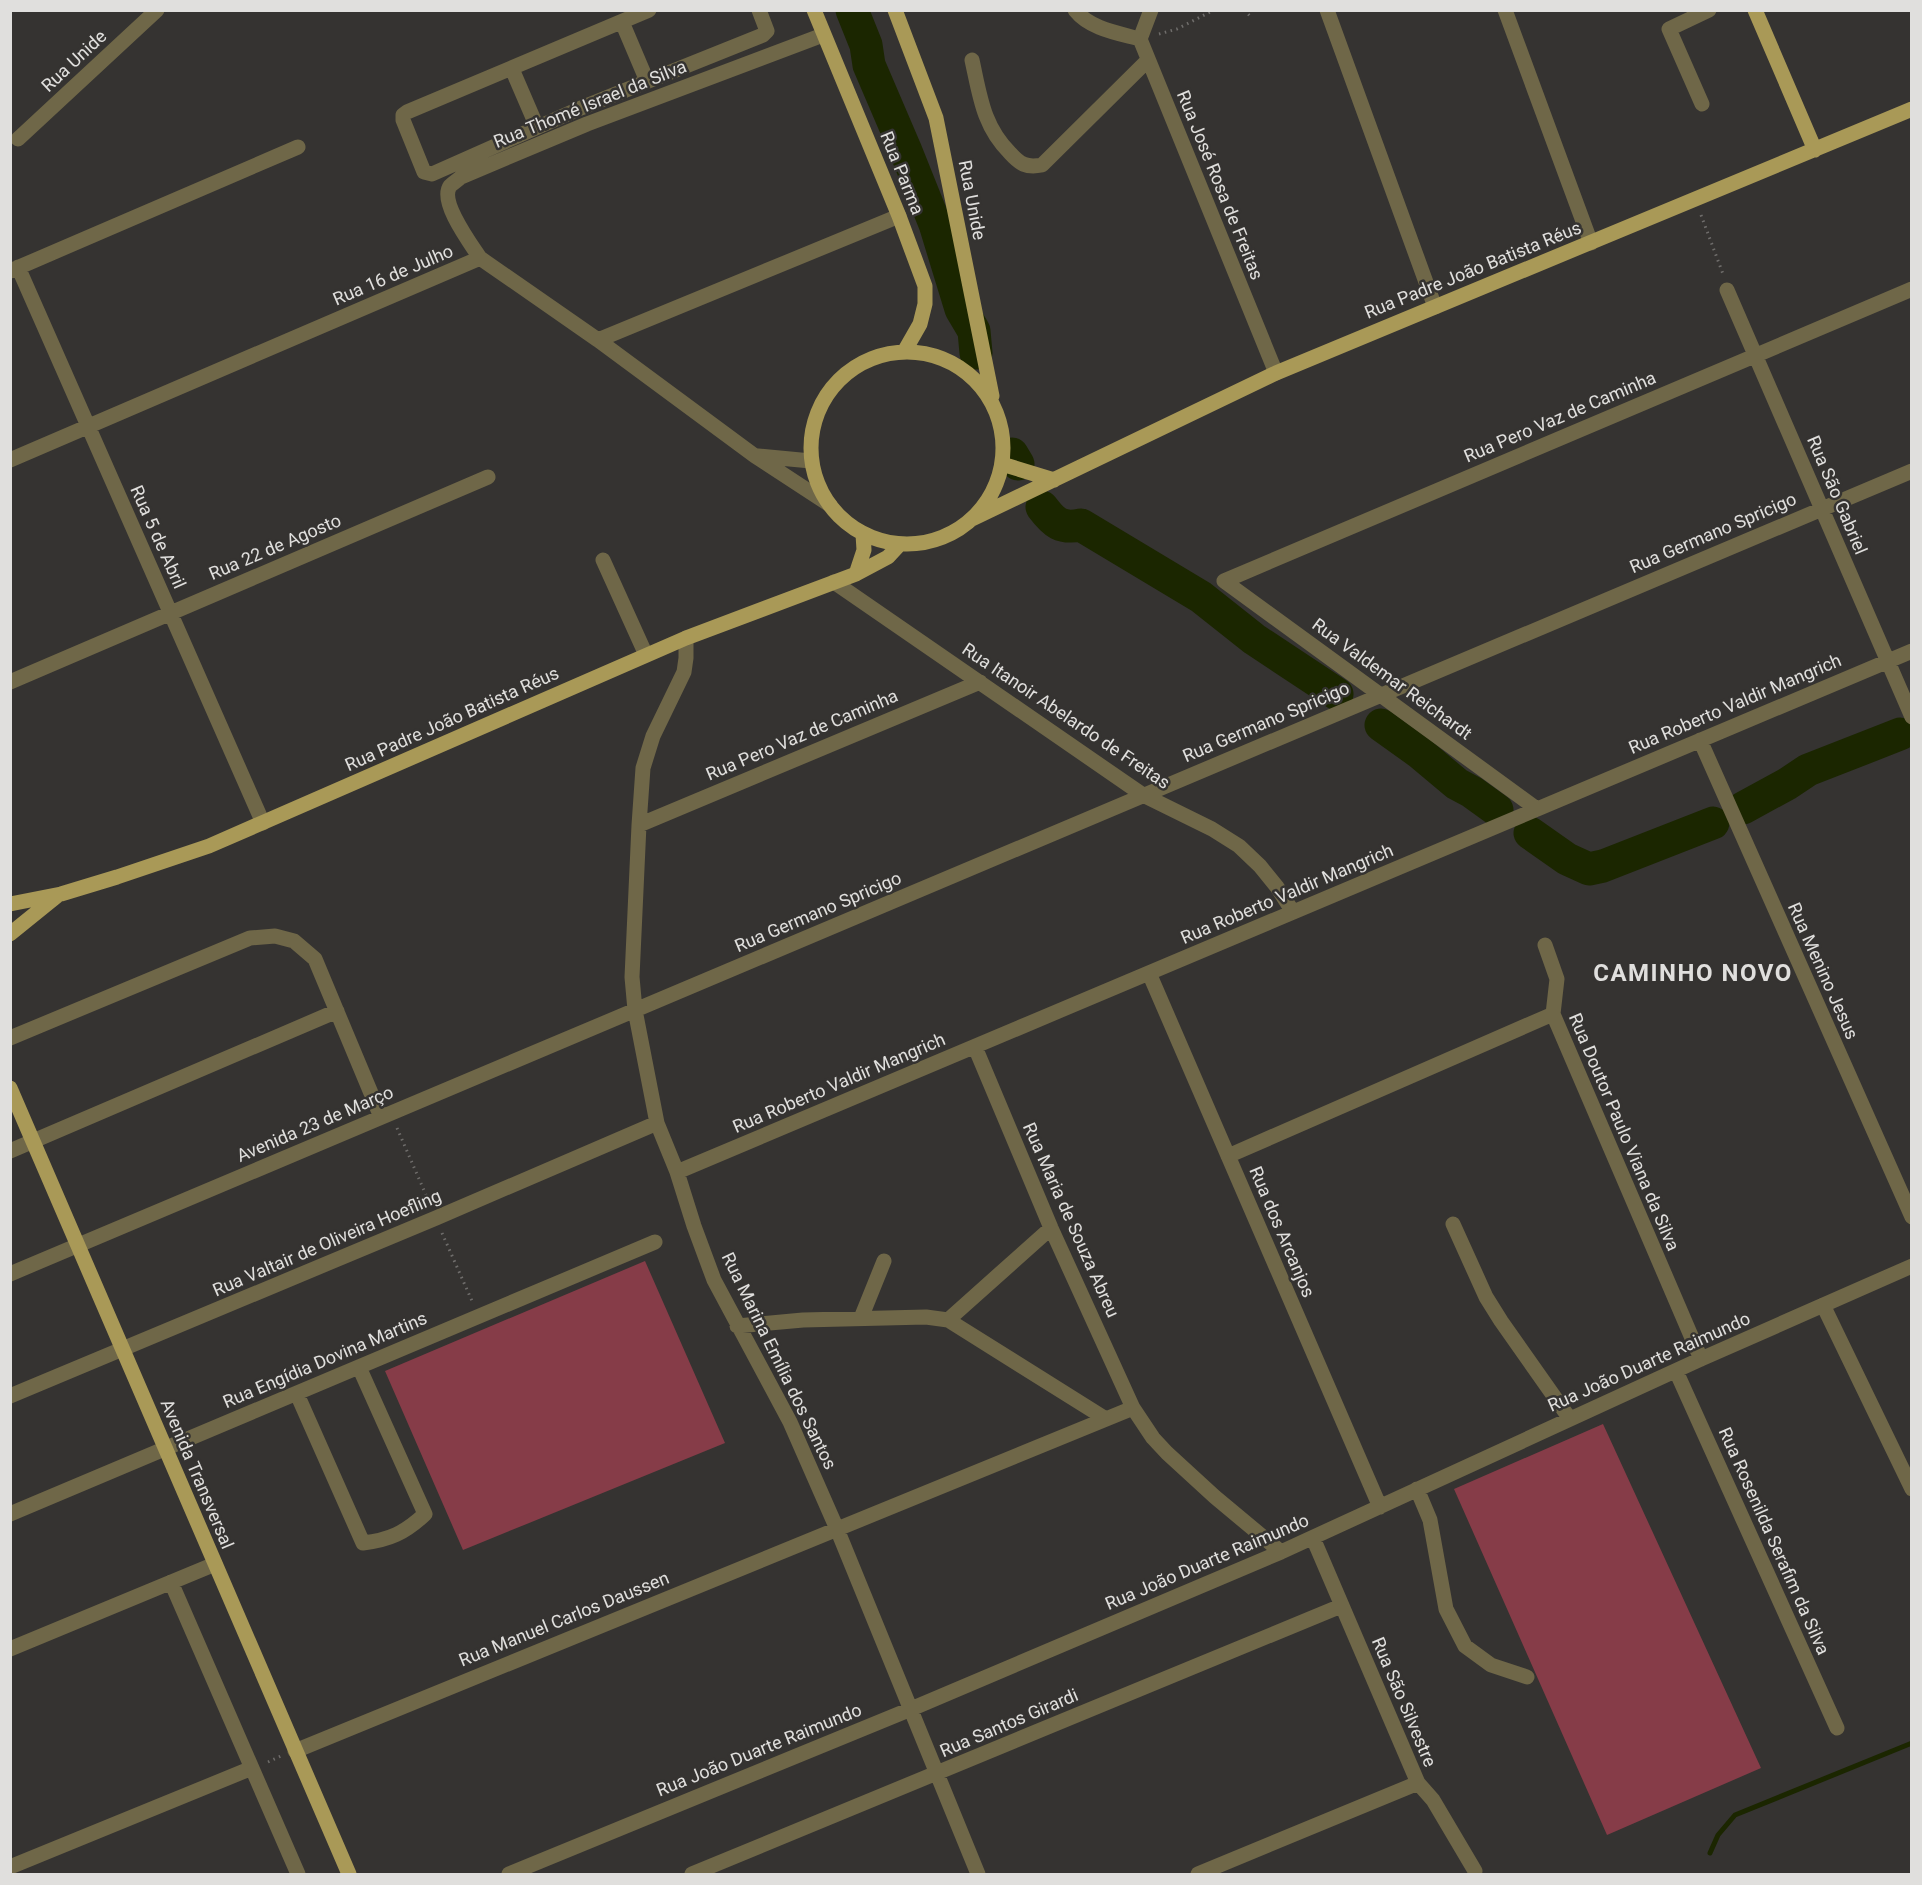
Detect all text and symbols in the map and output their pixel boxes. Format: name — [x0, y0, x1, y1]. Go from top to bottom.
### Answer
street label: Rua Unide — [37, 25, 110, 96]
street label: Rua Thomé Israel da Silva — [490, 55, 689, 152]
street label: Rua José Rosa de Freitas — [1173, 87, 1268, 283]
street label: Rua Parma — [876, 128, 929, 218]
street label: Rua Unide — [954, 158, 991, 242]
street label: Rua Padre João Batista Réus — [1361, 216, 1584, 323]
street label: Rua 16 de Julho — [330, 240, 456, 309]
street label: Rua Pero Vaz de Caminha — [1461, 367, 1659, 467]
street label: Rua São Gabriel — [1803, 432, 1872, 557]
street label: Rua 5 de Abril — [126, 482, 191, 592]
street label: Rua Germano Spricigo — [1626, 488, 1799, 577]
street label: Rua 22 de Agosto — [206, 509, 344, 584]
street label: Rua Valdemar Reichardt — [1308, 614, 1476, 744]
street label: Rua Itanoir Abelardo de Freitas — [958, 638, 1174, 793]
street label: Rua Roberto Valdir Mangrich — [1625, 649, 1844, 758]
street label: Rua Padre João Batista Réus — [342, 662, 562, 775]
street label: Rua Germano Spricigo — [1179, 677, 1352, 766]
street label: Rua Pero Vaz de Caminha — [703, 685, 901, 785]
street label: Rua Roberto Valdir Mangrich — [1177, 839, 1396, 948]
street label: Rua Germano Spricigo — [731, 867, 904, 956]
street label: Rua Menino Jesus — [1784, 899, 1863, 1042]
district label: CAMINHO NOVO — [1593, 959, 1793, 987]
street label: Rua Doutor Paulo Viana da Silva — [1565, 1010, 1684, 1254]
street label: Rua Roberto Valdir Mangrich — [729, 1028, 948, 1137]
street label: Avenida 23 de Março — [233, 1081, 396, 1166]
street label: Rua Maria de Souza Abreu — [1019, 1119, 1124, 1320]
street label: Rua dos Arcanjos — [1245, 1163, 1320, 1300]
street label: Rua Valtair de Oliveira Hoefling — [209, 1185, 444, 1300]
street label: Rua Marina Emília dos Santos — [718, 1249, 841, 1473]
street label: Rua Engídia Dovina Martins — [220, 1307, 430, 1412]
street label: Rua João Duarte Raimundo — [1544, 1307, 1753, 1416]
street label: Avenida Transversal — [156, 1396, 238, 1552]
street label: Rua Rosenilda Serafim da Silva — [1715, 1424, 1834, 1658]
street label: Rua João Duarte Raimundo — [1102, 1509, 1312, 1614]
street label: Rua Manuel Carlos Daussen — [456, 1567, 672, 1670]
street label: Rua São Silvestre — [1368, 1634, 1441, 1770]
street label: Rua Santos Girardi — [937, 1684, 1081, 1761]
street label: Rua João Duarte Raimundo — [653, 1699, 864, 1800]

